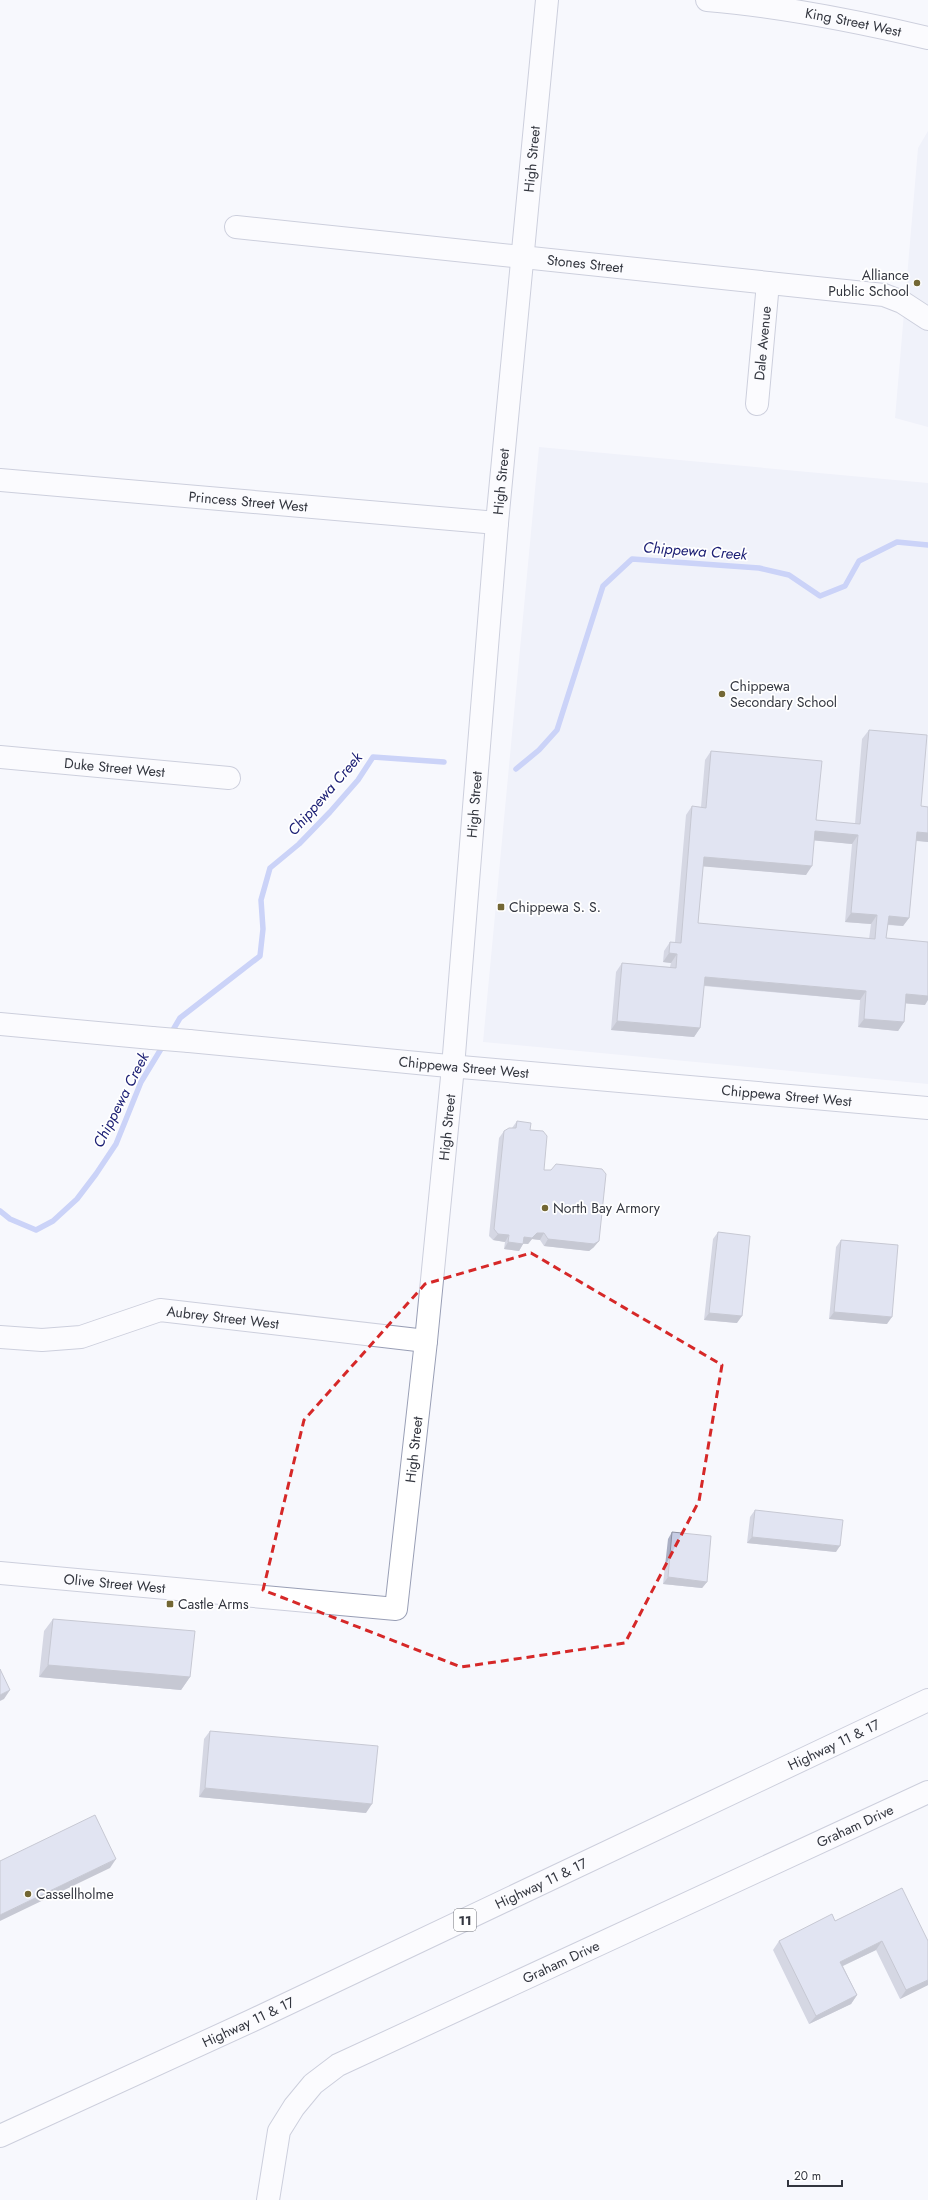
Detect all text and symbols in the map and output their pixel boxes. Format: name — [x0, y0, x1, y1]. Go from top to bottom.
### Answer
street label: King Street West — [804, 3, 904, 42]
street label: High Street — [519, 124, 545, 193]
street label: Stones Street — [546, 250, 625, 278]
place label: Alliance Public School — [828, 265, 909, 301]
marker: Alliance Public School — [912, 278, 922, 288]
street label: Dale Avenue — [749, 305, 776, 381]
street label: High Street — [488, 447, 514, 516]
street label: Princess Street West — [188, 486, 309, 517]
water label: Chippewa Creek — [642, 536, 748, 566]
place label: Chippewa Secondary School — [730, 676, 837, 712]
marker: Chippewa Secondary School — [717, 689, 727, 699]
water label: Chippewa Creek — [283, 747, 368, 841]
street label: Duke Street West — [63, 753, 166, 782]
street label: High Street — [462, 770, 487, 839]
place label: Chippewa S. S. — [509, 897, 601, 917]
marker: Chippewa S. S. — [496, 902, 506, 912]
water label: Chippewa Creek — [88, 1048, 155, 1151]
street label: Chippewa Street West — [398, 1051, 530, 1083]
street label: Chippewa Street West — [721, 1080, 853, 1111]
street label: High Street — [434, 1093, 460, 1161]
place label: North Bay Armory — [553, 1198, 661, 1218]
marker: North Bay Armory — [540, 1203, 550, 1213]
street label: Aubrey Street West — [166, 1301, 281, 1334]
street label: High Street — [400, 1415, 428, 1484]
street label: Olive Street West — [63, 1569, 167, 1598]
place label: Castle Arms — [178, 1594, 249, 1614]
marker: Castle Arms — [165, 1599, 175, 1609]
street label: Highway 11 & 17 — [784, 1714, 884, 1775]
street label: Graham Drive — [813, 1799, 897, 1852]
street label: Highway 11 & 17 — [492, 1853, 591, 1914]
place label: Cassellholme — [36, 1884, 114, 1904]
marker: Cassellholme — [23, 1889, 33, 1899]
road number: 11 — [454, 1909, 476, 1931]
street label: Graham Drive — [519, 1935, 603, 1988]
street label: Highway 11 & 17 — [199, 1992, 298, 2052]
scale bar — [788, 2162, 842, 2188]
text: 20 m — [794, 2167, 821, 2185]

